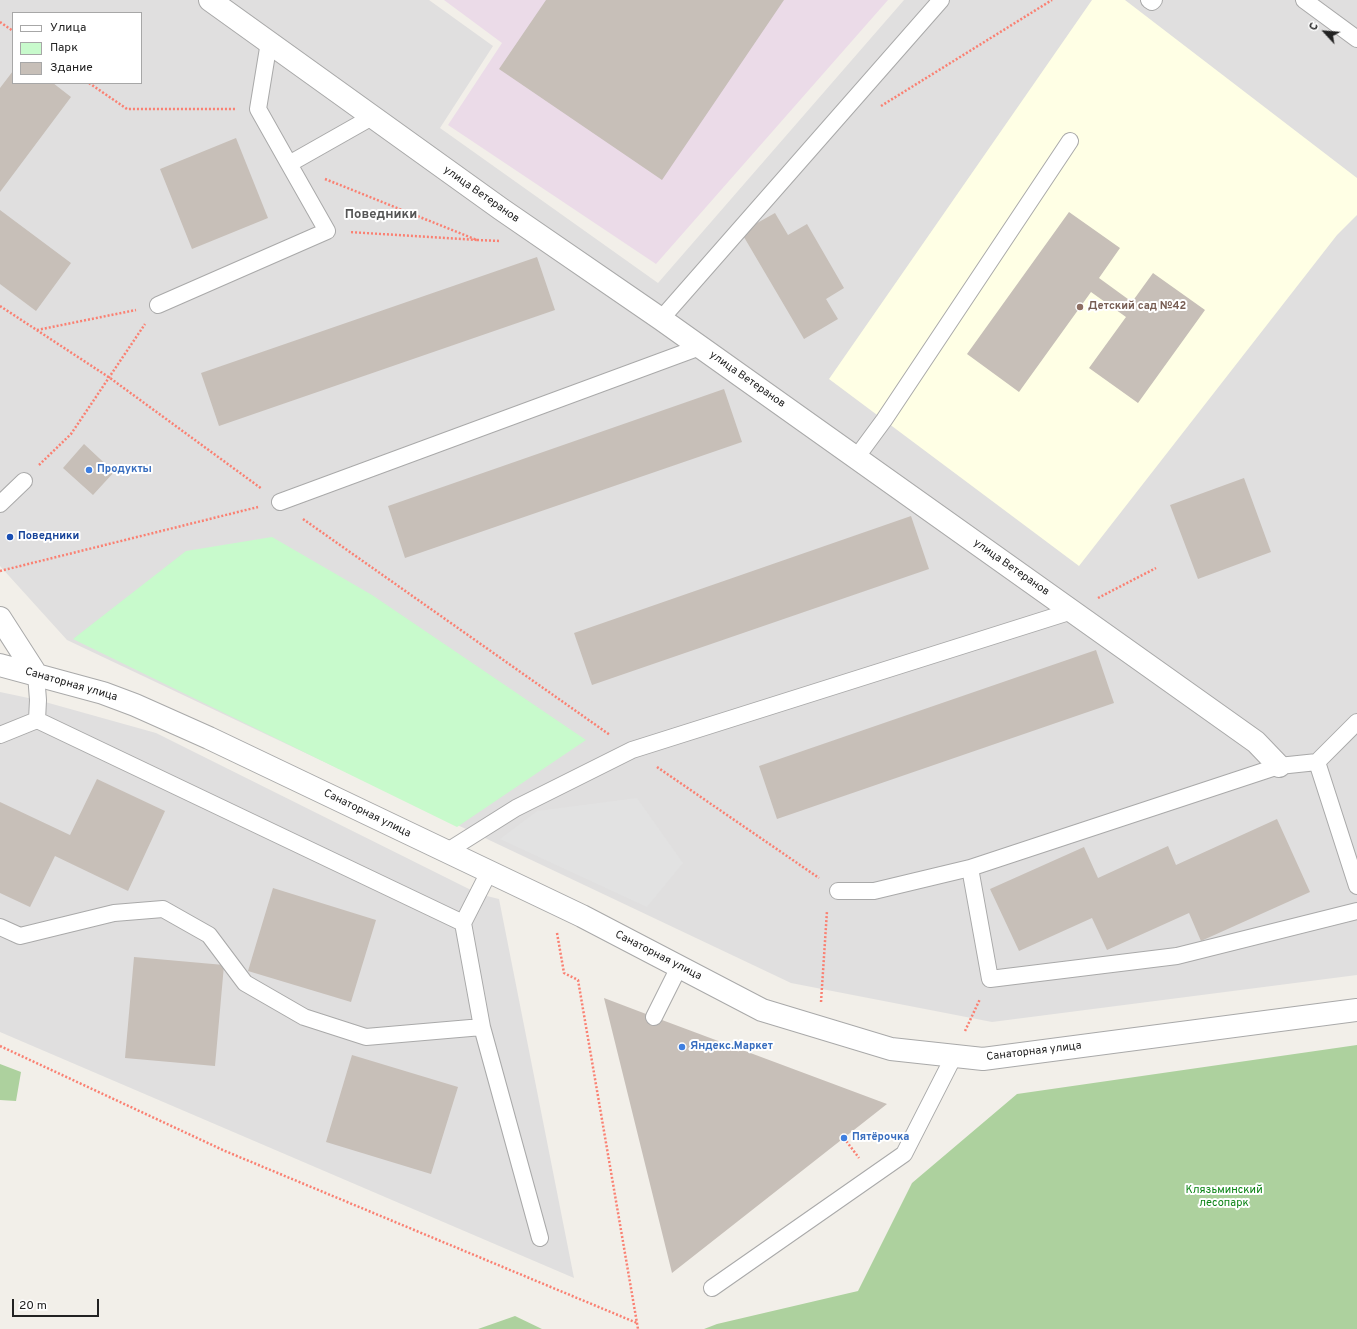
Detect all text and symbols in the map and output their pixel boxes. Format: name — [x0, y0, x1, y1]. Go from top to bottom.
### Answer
legend — [12, 12, 142, 84]
north arrow — [1305, 12, 1345, 52]
text: Улица — [50, 20, 86, 36]
text: С — [1306, 21, 1322, 33]
text: Парк — [50, 40, 78, 56]
text: Здание — [50, 60, 93, 76]
street label: улица Ветеранов — [441, 164, 521, 226]
district label: Поведники — [345, 207, 417, 223]
place label: Детский сад №42 — [1088, 300, 1186, 314]
marker: Детский сад №42 — [1075, 302, 1085, 312]
street label: улица Ветеранов — [707, 349, 787, 411]
place label: Продукты — [97, 463, 152, 477]
marker: Продукты — [84, 465, 94, 475]
place label: Поведники — [18, 530, 79, 544]
marker: Поведники — [5, 532, 15, 542]
street label: улица Ветеранов — [971, 537, 1051, 599]
street label: Санаторная улица — [23, 665, 119, 705]
street label: Санаторная улица — [321, 787, 413, 841]
street label: Санаторная улица — [612, 928, 704, 984]
place label: Яндекс.Маркет — [690, 1040, 773, 1054]
street label: Санаторная улица — [986, 1040, 1082, 1064]
marker: Яндекс.Маркет — [677, 1042, 687, 1052]
place label: Пятёрочка — [852, 1131, 909, 1145]
marker: Пятёрочка — [839, 1133, 849, 1143]
park label: Клязьминский лесопарк — [1185, 1184, 1263, 1210]
scale bar — [14, 1291, 101, 1317]
text: 20 m — [19, 1298, 47, 1314]

